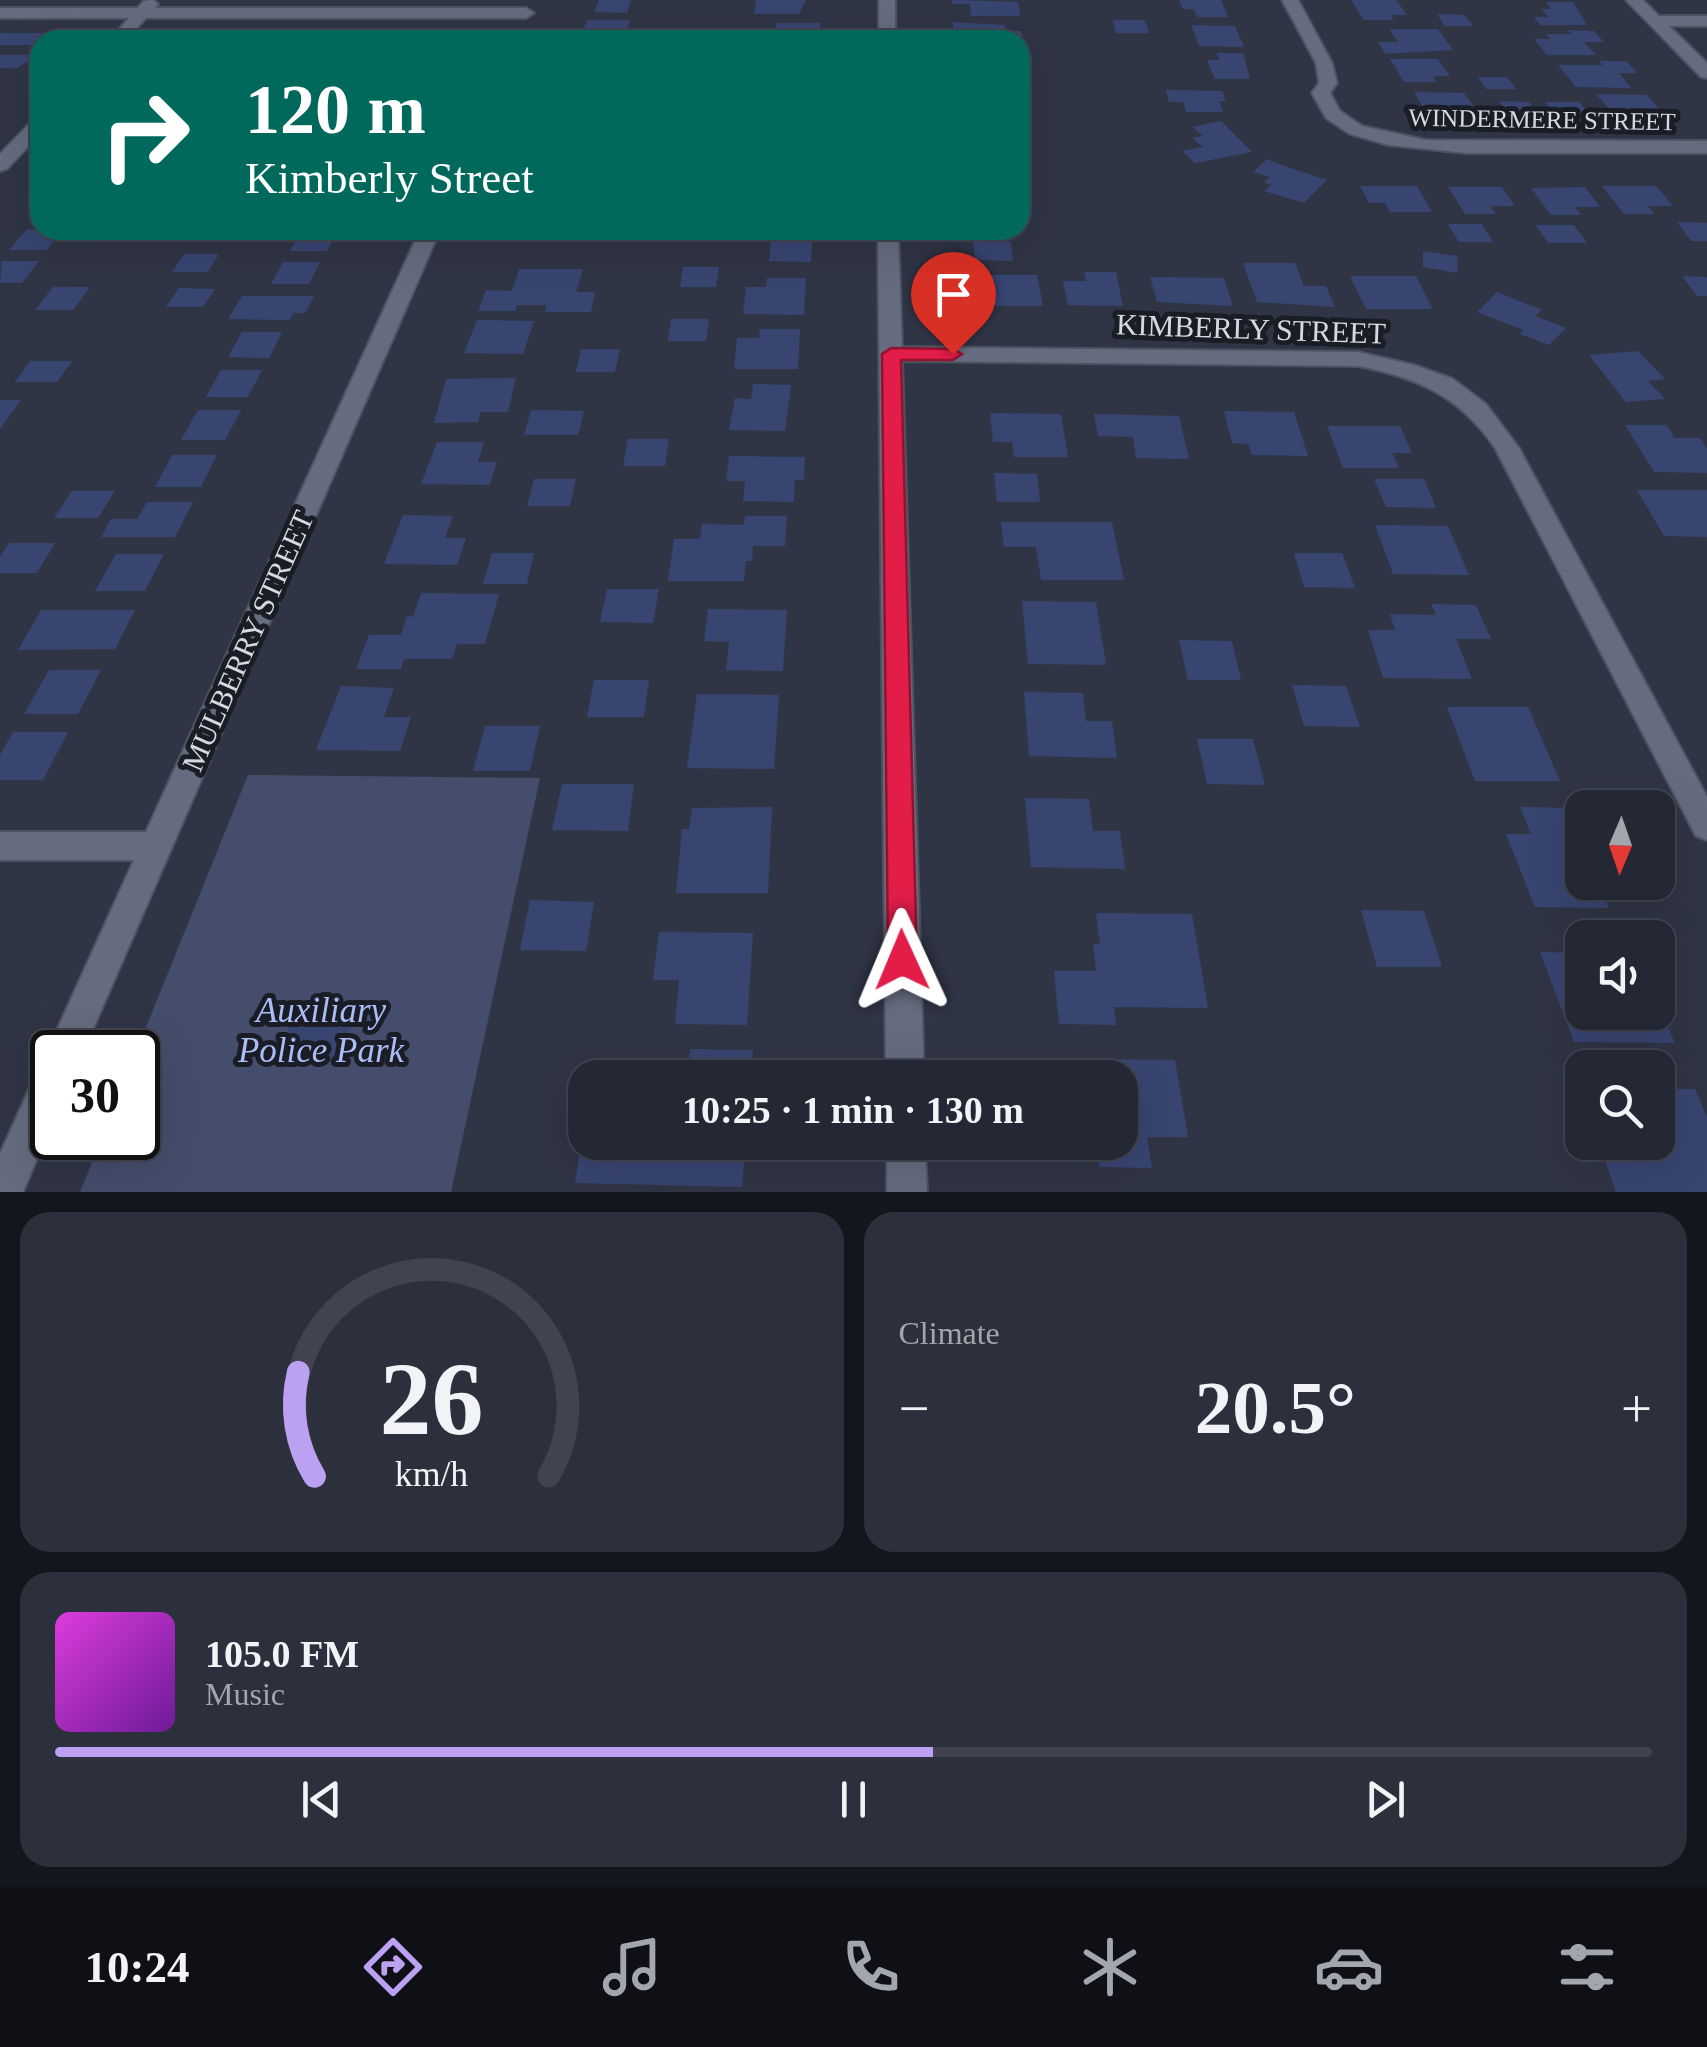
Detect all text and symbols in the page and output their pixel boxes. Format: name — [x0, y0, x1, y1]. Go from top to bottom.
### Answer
icon: right — [80, 70, 210, 200]
text: 120 m — [245, 71, 426, 148]
street label: WINDERMERE STREET — [1408, 104, 1676, 135]
text: Kimberly Street — [245, 153, 534, 203]
pin — [911, 252, 996, 355]
icon: arrive — [926, 267, 981, 322]
street label: KIMBERLY STREET — [1116, 307, 1387, 350]
street label: MULBERRY STREET — [175, 506, 320, 776]
north arrow — [1565, 790, 1675, 900]
map controls — [1565, 790, 1675, 1160]
position arrow — [850, 908, 954, 1012]
button: sound — [1565, 920, 1675, 1030]
park label: Auxiliary Police Park — [237, 991, 406, 1070]
speed limit sign: 30 — [30, 1030, 160, 1160]
button: search — [1565, 1050, 1675, 1160]
text: 10:25 · 1 min · 130 m — [682, 1089, 1024, 1131]
text: Climate — [899, 1315, 1000, 1351]
text: 26 — [380, 1341, 484, 1456]
text: 20.5° — [1195, 1366, 1356, 1449]
text: − — [899, 1378, 930, 1439]
text: + — [1621, 1378, 1652, 1439]
text: km/h — [395, 1454, 469, 1494]
text: 105.0 FM — [205, 1633, 359, 1675]
text: Music — [205, 1676, 285, 1712]
icon: previous — [294, 1772, 349, 1827]
icon: pause — [826, 1772, 881, 1827]
icon: next — [1358, 1772, 1413, 1827]
icon: directions — [358, 1932, 428, 2002]
icon: music — [597, 1932, 667, 2002]
icon: phone — [836, 1932, 906, 2002]
icon: climate — [1075, 1932, 1145, 2002]
icon: car — [1314, 1932, 1384, 2002]
icon: filters — [1552, 1932, 1622, 2002]
text: 10:24 — [84, 1942, 189, 1992]

